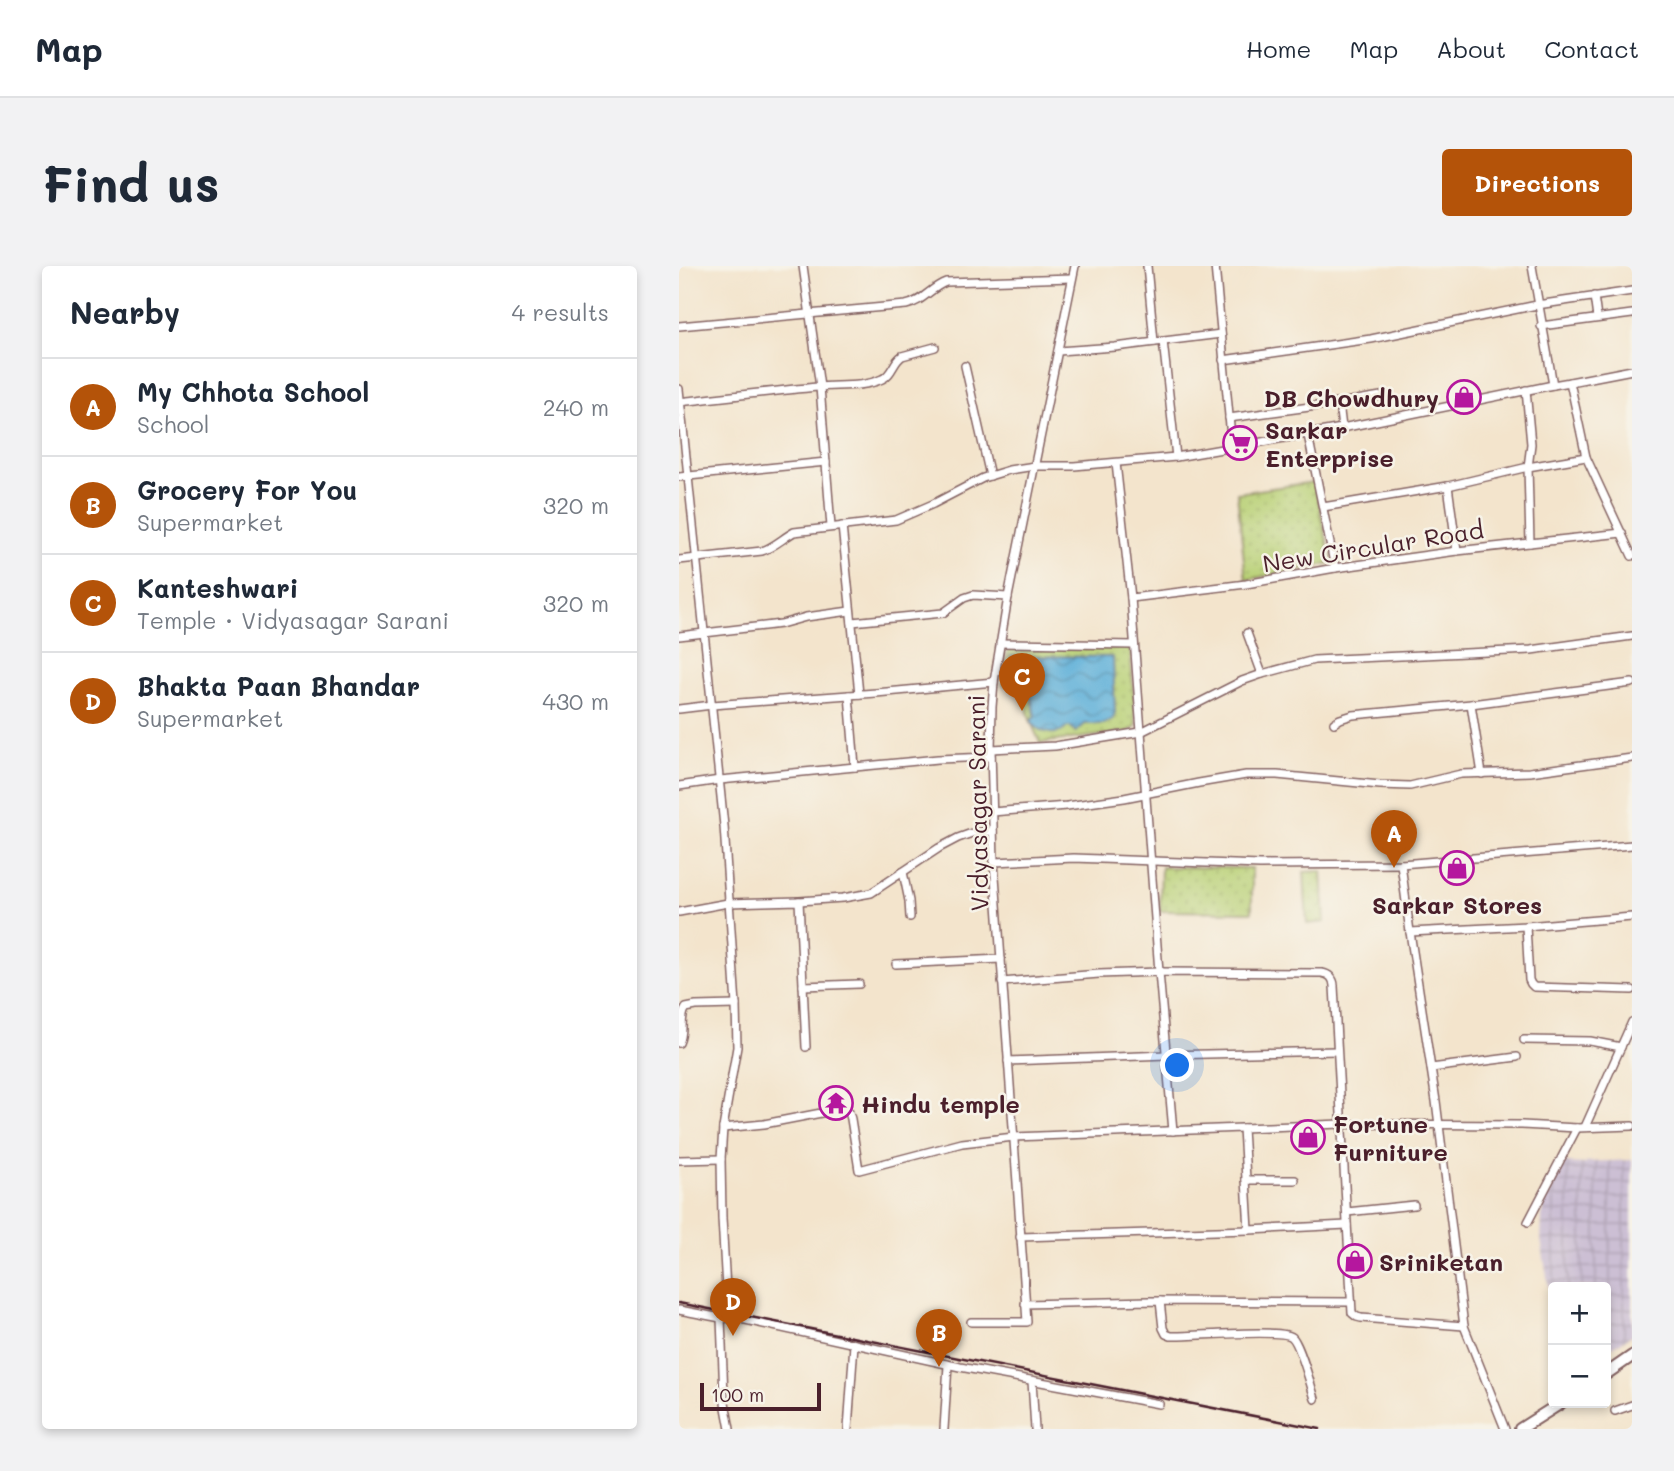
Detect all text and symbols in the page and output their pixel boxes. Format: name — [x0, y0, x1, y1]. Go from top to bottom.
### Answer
text: Map — [35, 27, 103, 70]
text: Home — [1246, 33, 1311, 64]
text: Map — [1349, 33, 1398, 64]
text: About — [1436, 33, 1506, 64]
text: Contact — [1544, 33, 1639, 64]
button: Directions — [1442, 149, 1632, 216]
text: Find us — [42, 151, 220, 214]
text: Nearby — [70, 292, 180, 332]
text: 4 results — [512, 297, 609, 327]
text: My Chhota School — [137, 375, 369, 409]
shop icon: DB Chowdhury — [1445, 378, 1483, 416]
place label: DB Chowdhury — [1264, 382, 1439, 413]
text: A — [85, 392, 101, 422]
text: 240 m — [543, 392, 609, 422]
text: School — [137, 409, 210, 439]
place label: Sarkar Enterprise — [1265, 414, 1394, 473]
supermarket icon: Sarkar Enterprise — [1221, 424, 1259, 462]
text: Grocery For You — [137, 473, 357, 507]
text: B — [85, 490, 101, 520]
text: 320 m — [543, 490, 609, 520]
text: Supermarket — [137, 507, 283, 537]
street label: New Circular Road — [1260, 513, 1486, 579]
text: Kanteshwari — [137, 571, 299, 605]
text: C — [84, 588, 102, 618]
text: 320 m — [543, 588, 609, 618]
text: Temple · Vidyasagar Sarani — [137, 605, 449, 635]
pin: C — [999, 653, 1045, 711]
text: Bhakta Paan Bhandar — [137, 669, 420, 703]
text: D — [85, 686, 101, 716]
text: 430 m — [542, 686, 609, 716]
street label: Vidyasagar Sarani — [960, 694, 994, 912]
text: Supermarket — [137, 703, 283, 733]
pin: A — [1371, 810, 1417, 868]
shop icon: Sarkar Stores — [1438, 849, 1476, 887]
place label: Sarkar Stores — [1372, 889, 1542, 920]
your location — [1160, 1048, 1194, 1082]
temple icon: Hindu temple — [817, 1084, 855, 1122]
place label: Hindu temple — [861, 1088, 1020, 1119]
place label: Fortune Furniture — [1333, 1108, 1448, 1167]
shop icon: Fortune Furniture — [1289, 1118, 1327, 1156]
shop icon: Sriniketan — [1336, 1242, 1374, 1280]
place label: Sriniketan — [1379, 1246, 1503, 1277]
pin: D — [710, 1278, 756, 1336]
map controls — [1548, 1282, 1611, 1408]
button: + — [1548, 1282, 1611, 1345]
pin: B — [916, 1309, 962, 1367]
button: − — [1548, 1345, 1611, 1408]
scale bar — [700, 1380, 821, 1412]
text: 100 m — [711, 1382, 764, 1407]

